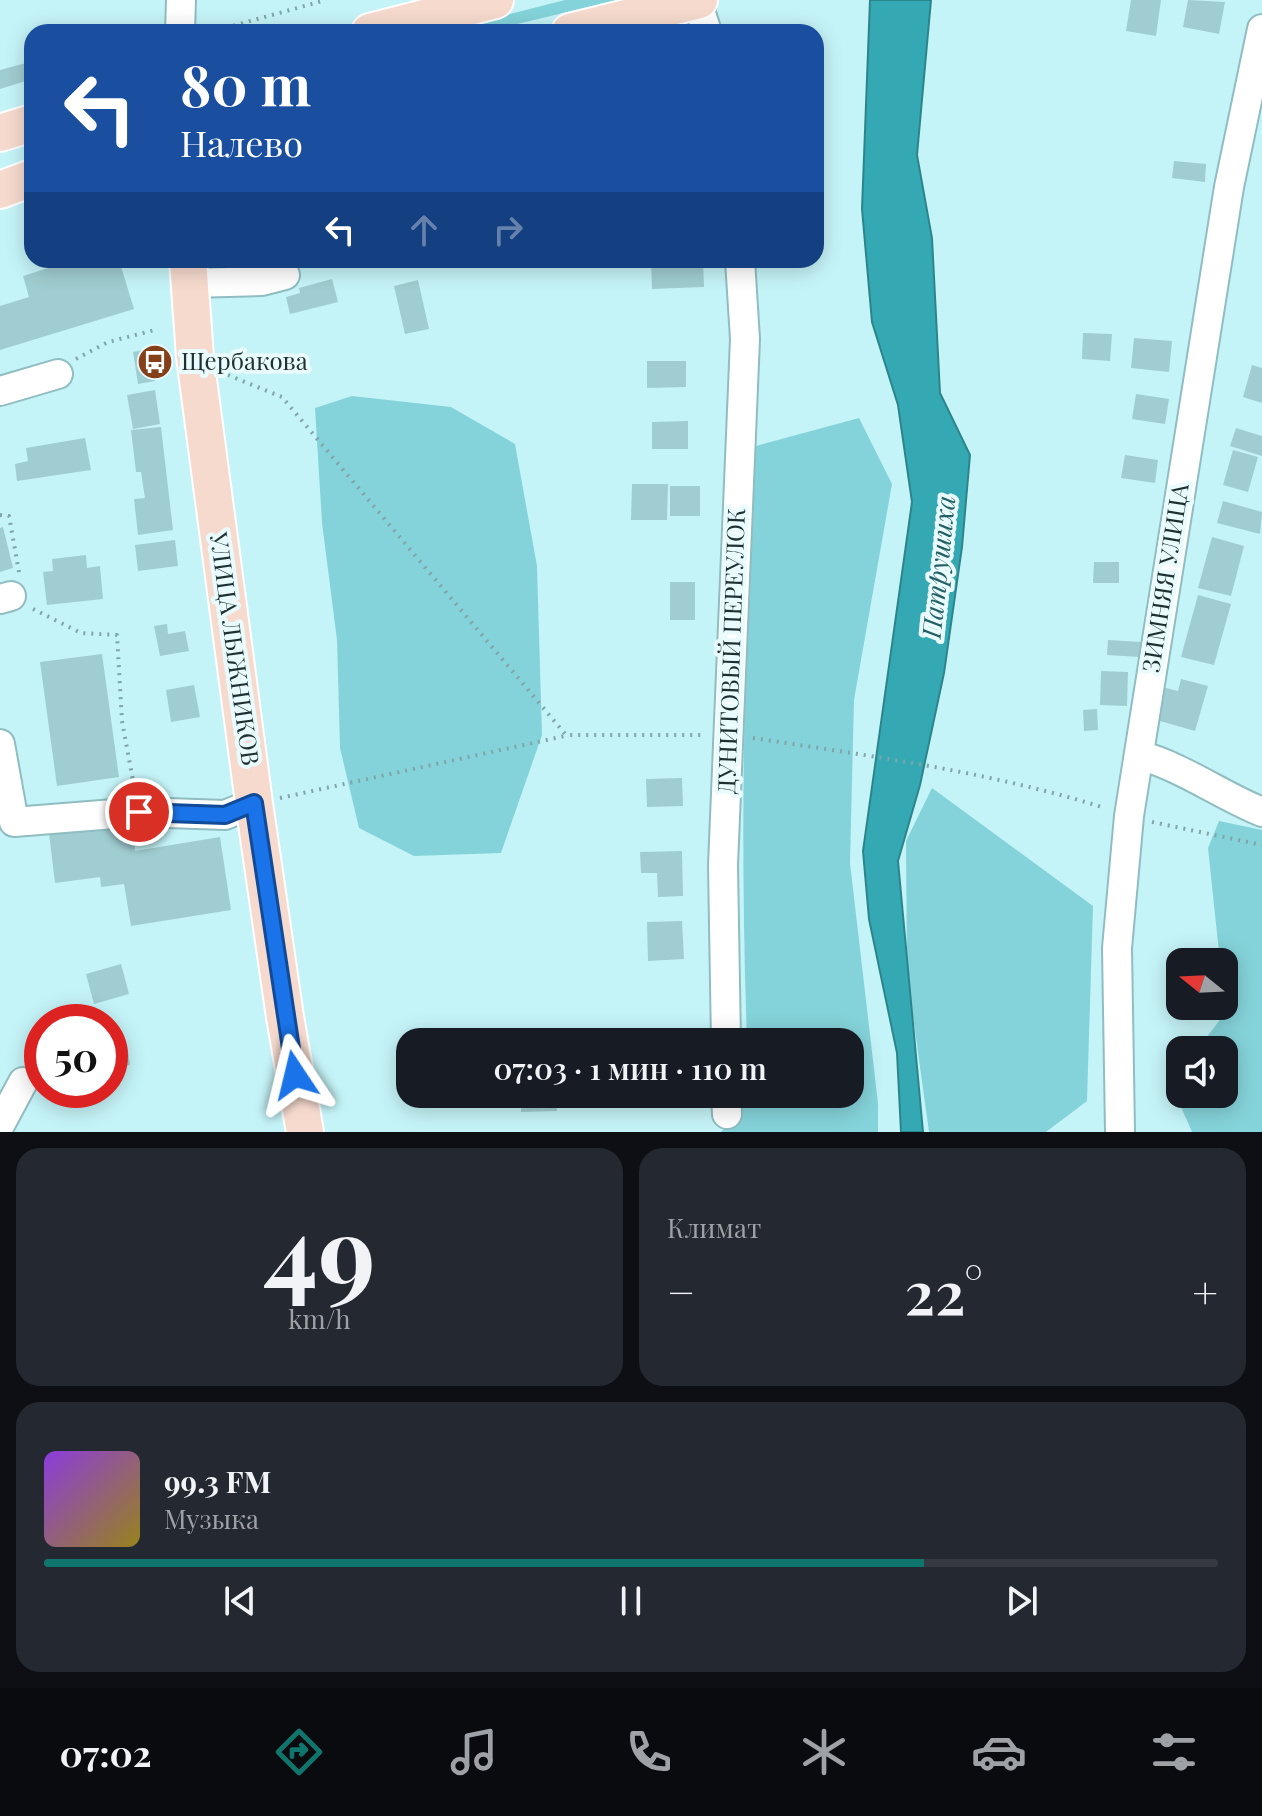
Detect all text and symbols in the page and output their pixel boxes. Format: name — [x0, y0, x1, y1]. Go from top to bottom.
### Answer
text: 80 m — [180, 46, 311, 121]
icon: left — [48, 56, 152, 160]
text: Налево — [180, 118, 303, 166]
icon: left — [318, 208, 362, 252]
icon: ahead — [402, 208, 446, 252]
icon: right — [486, 208, 530, 252]
bus stop icon: Щербакова — [136, 343, 174, 381]
place label: Щербакова — [181, 344, 308, 376]
street label: ЗИМНЯЯ УЛИЦА — [1133, 480, 1195, 674]
water label: Патрушиха — [913, 494, 962, 641]
street label: ДУНИТОВЫЙ ПЕРЕУЛОК — [709, 507, 751, 794]
street label: УЛИЦА ЛЫЖНИКОВ — [204, 529, 268, 767]
pin — [105, 778, 173, 846]
icon: arrive — [117, 790, 161, 834]
north arrow — [1166, 948, 1238, 1020]
map controls — [1166, 948, 1238, 1108]
speed limit sign: 50 — [24, 1004, 128, 1108]
position arrow — [253, 1033, 337, 1117]
button: sound — [1166, 1036, 1238, 1108]
text: 07:03 · 1 мин · 110 m — [493, 1048, 767, 1088]
text: 49 — [263, 1179, 376, 1318]
text: Климат — [667, 1210, 761, 1245]
text: 22° — [904, 1250, 983, 1330]
text: − — [667, 1261, 695, 1320]
text: + — [1192, 1261, 1218, 1320]
text: km/h — [288, 1301, 351, 1336]
text: 99.3 FM — [164, 1461, 271, 1501]
text: Музыка — [164, 1501, 259, 1536]
icon: previous — [218, 1579, 262, 1623]
icon: pause — [609, 1579, 653, 1623]
icon: next — [1000, 1579, 1044, 1623]
icon: directions — [271, 1724, 327, 1780]
icon: music — [446, 1724, 502, 1780]
icon: phone — [621, 1724, 677, 1780]
icon: climate — [796, 1724, 852, 1780]
icon: car — [971, 1724, 1027, 1780]
icon: filters — [1146, 1724, 1202, 1780]
text: 07:02 — [60, 1728, 152, 1776]

